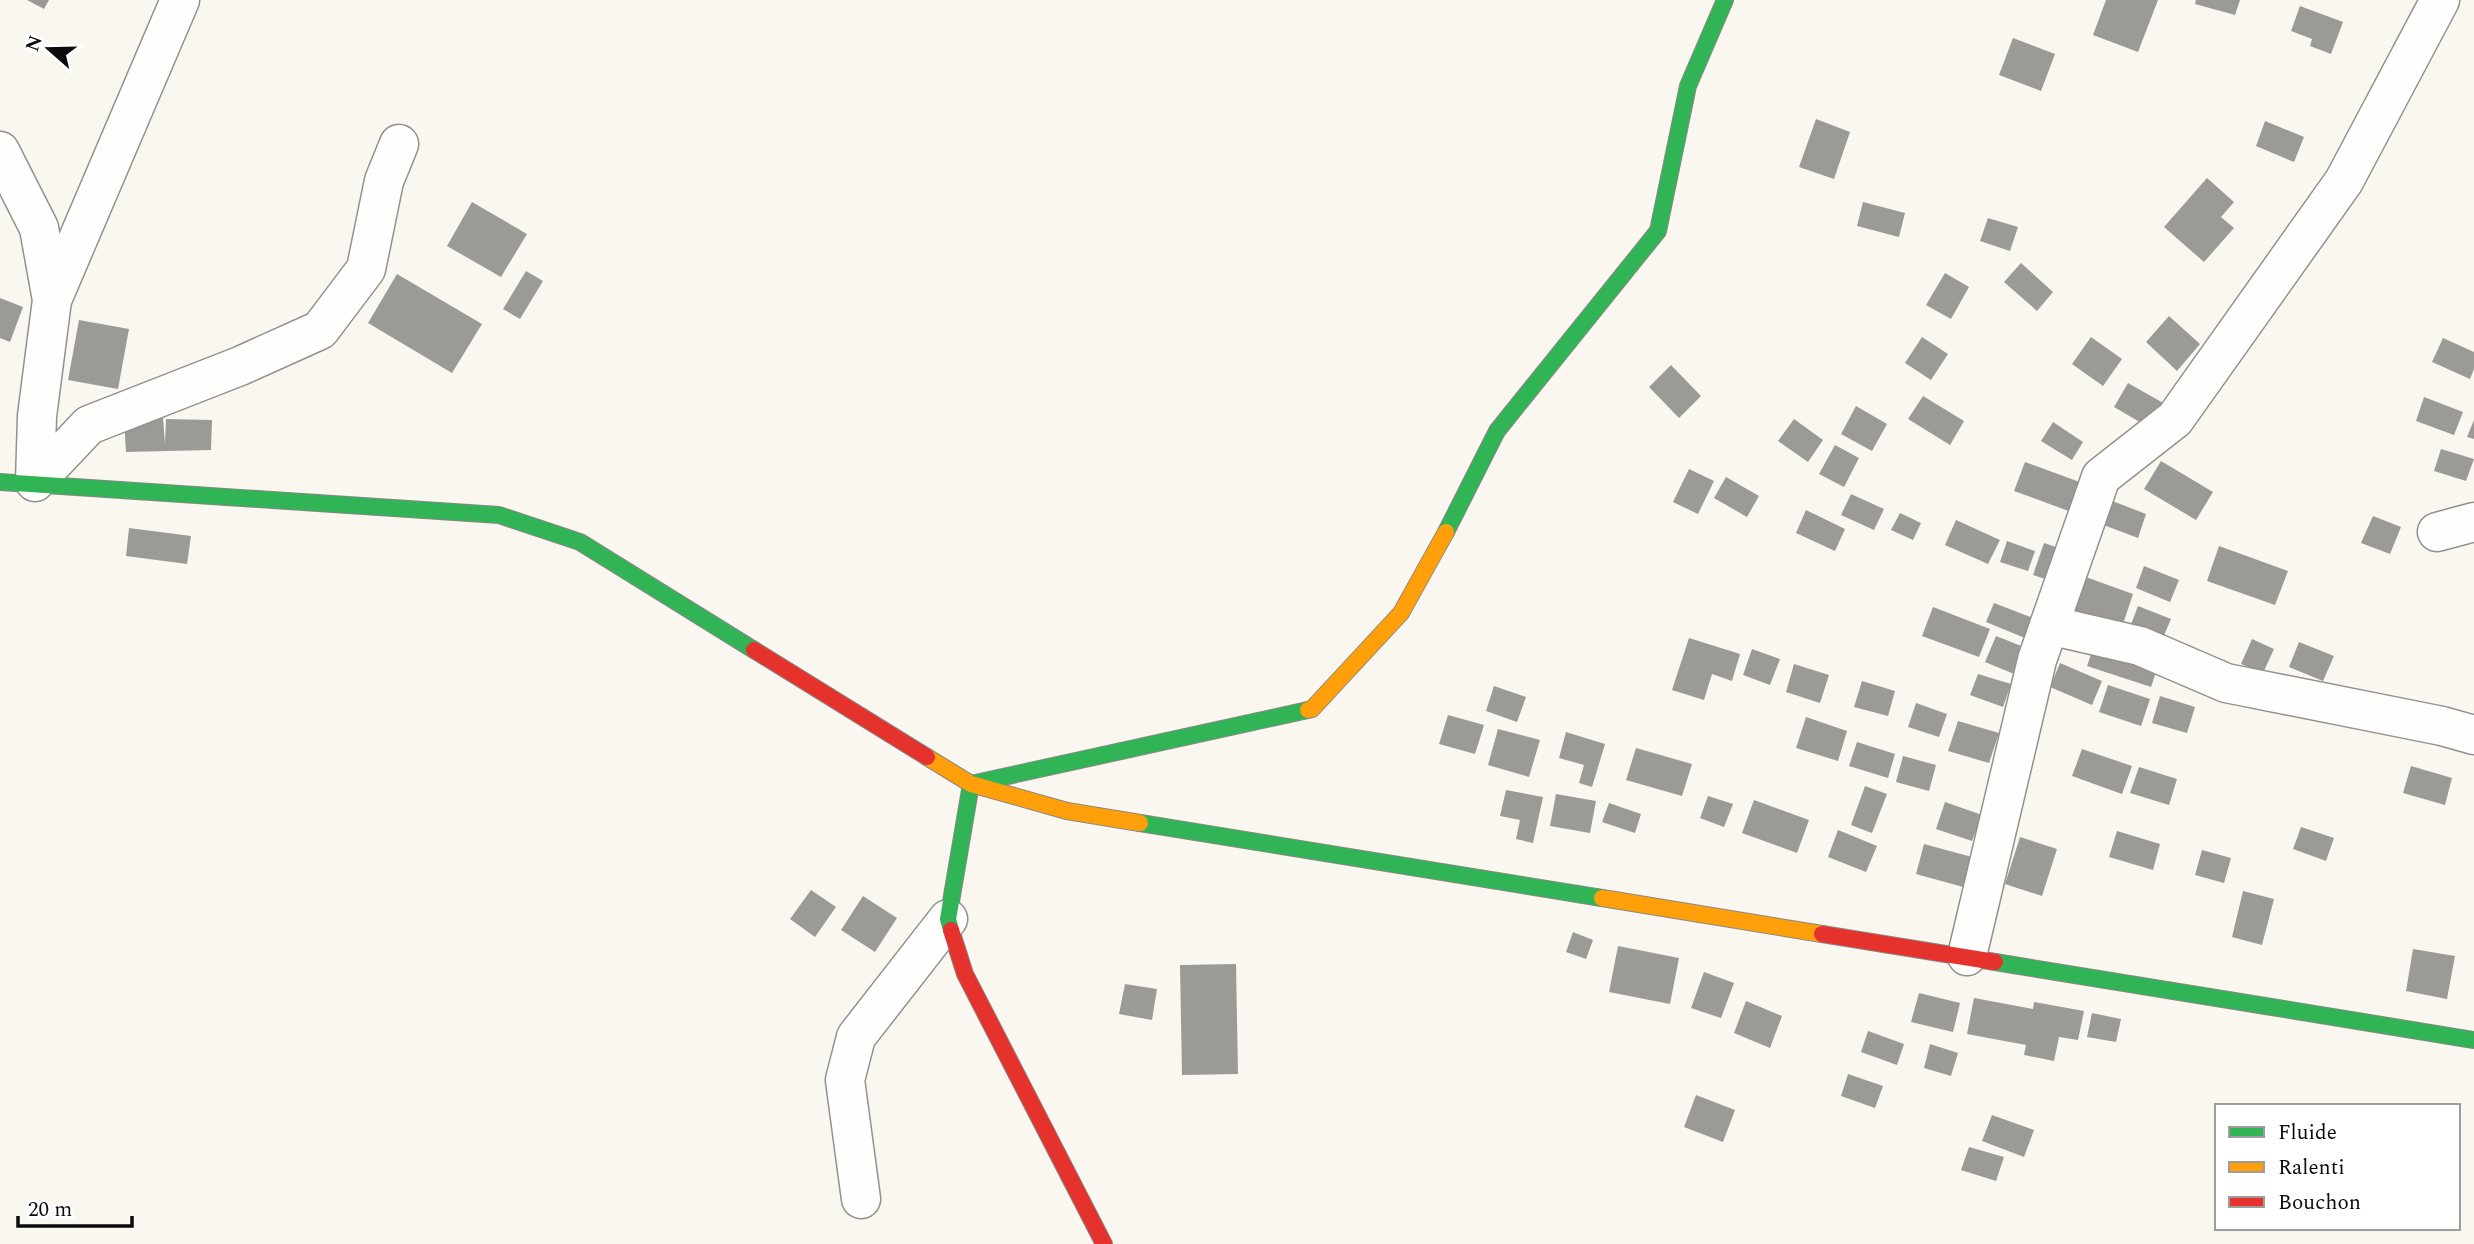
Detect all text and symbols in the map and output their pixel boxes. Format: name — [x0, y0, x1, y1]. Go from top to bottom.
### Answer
north arrow — [14, 14, 84, 84]
text: N — [18, 31, 51, 56]
legend — [2215, 1104, 2460, 1230]
text: Fluide — [2278, 1117, 2337, 1149]
text: Ralenti — [2278, 1152, 2345, 1184]
scale bar — [18, 1184, 131, 1228]
text: Bouchon — [2278, 1187, 2361, 1219]
text: 20 m — [28, 1194, 72, 1226]

